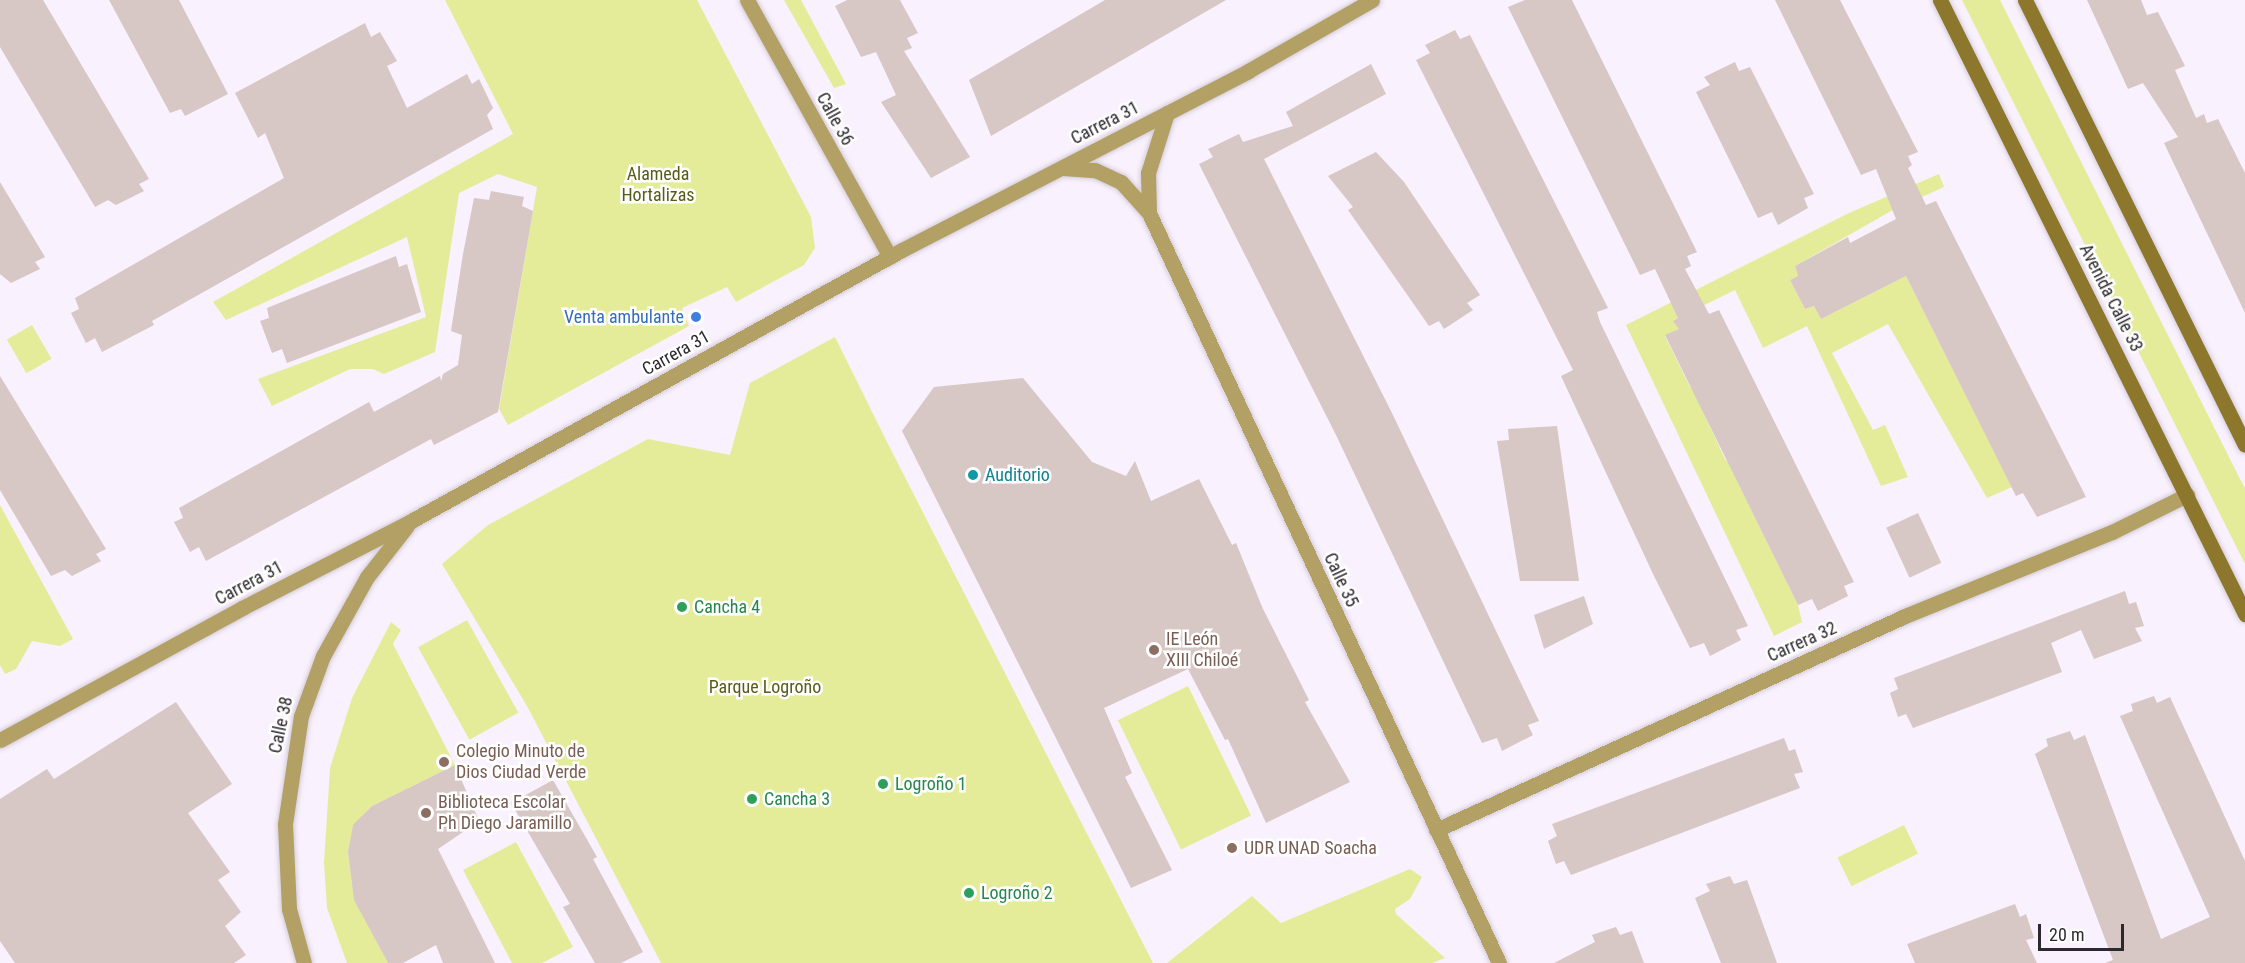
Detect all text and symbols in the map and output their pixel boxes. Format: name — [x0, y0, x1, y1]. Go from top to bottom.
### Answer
street label: Calle 36 — [812, 89, 858, 149]
street label: Carrera 31 — [1067, 97, 1143, 149]
park label: Alameda Hortalizas — [621, 164, 695, 207]
street label: Avenida Calle 33 — [2075, 241, 2147, 355]
place label: Venta ambulante — [564, 306, 684, 328]
marker: Venta ambulante — [689, 310, 703, 324]
street label: Carrera 31 — [639, 326, 713, 380]
place label: Auditorio — [985, 464, 1050, 486]
marker: Auditorio — [966, 468, 980, 482]
street label: Calle 35 — [1319, 549, 1363, 611]
street label: Carrera 31 — [211, 556, 287, 610]
place label: Cancha 4 — [694, 596, 760, 618]
marker: Cancha 4 — [675, 600, 689, 614]
street label: Carrera 32 — [1764, 617, 1840, 667]
place label: IE León XIII Chiloé — [1166, 629, 1238, 672]
marker: IE León XIII Chiloé — [1147, 643, 1161, 657]
park label: Parque Logroño — [709, 676, 821, 698]
street label: Calle 38 — [264, 695, 298, 755]
place label: Colegio Minuto de Dios Ciudad Verde — [456, 741, 586, 783]
marker: Colegio Minuto de Dios Ciudad Verde — [437, 755, 451, 769]
place label: Logroño 1 — [895, 773, 967, 795]
marker: Logroño 1 — [876, 777, 890, 791]
place label: Cancha 3 — [764, 788, 830, 810]
place label: Biblioteca Escolar Ph Diego Jaramillo — [438, 792, 572, 834]
marker: Cancha 3 — [745, 792, 759, 806]
marker: Biblioteca Escolar Ph Diego Jaramillo — [419, 806, 433, 820]
place label: UDR UNAD Soacha — [1244, 837, 1377, 859]
marker: UDR UNAD Soacha — [1225, 841, 1239, 855]
place label: Logroño 2 — [981, 882, 1053, 904]
marker: Logroño 2 — [962, 886, 976, 900]
scale bar — [2041, 912, 2126, 950]
text: 20 m — [2049, 924, 2084, 945]

